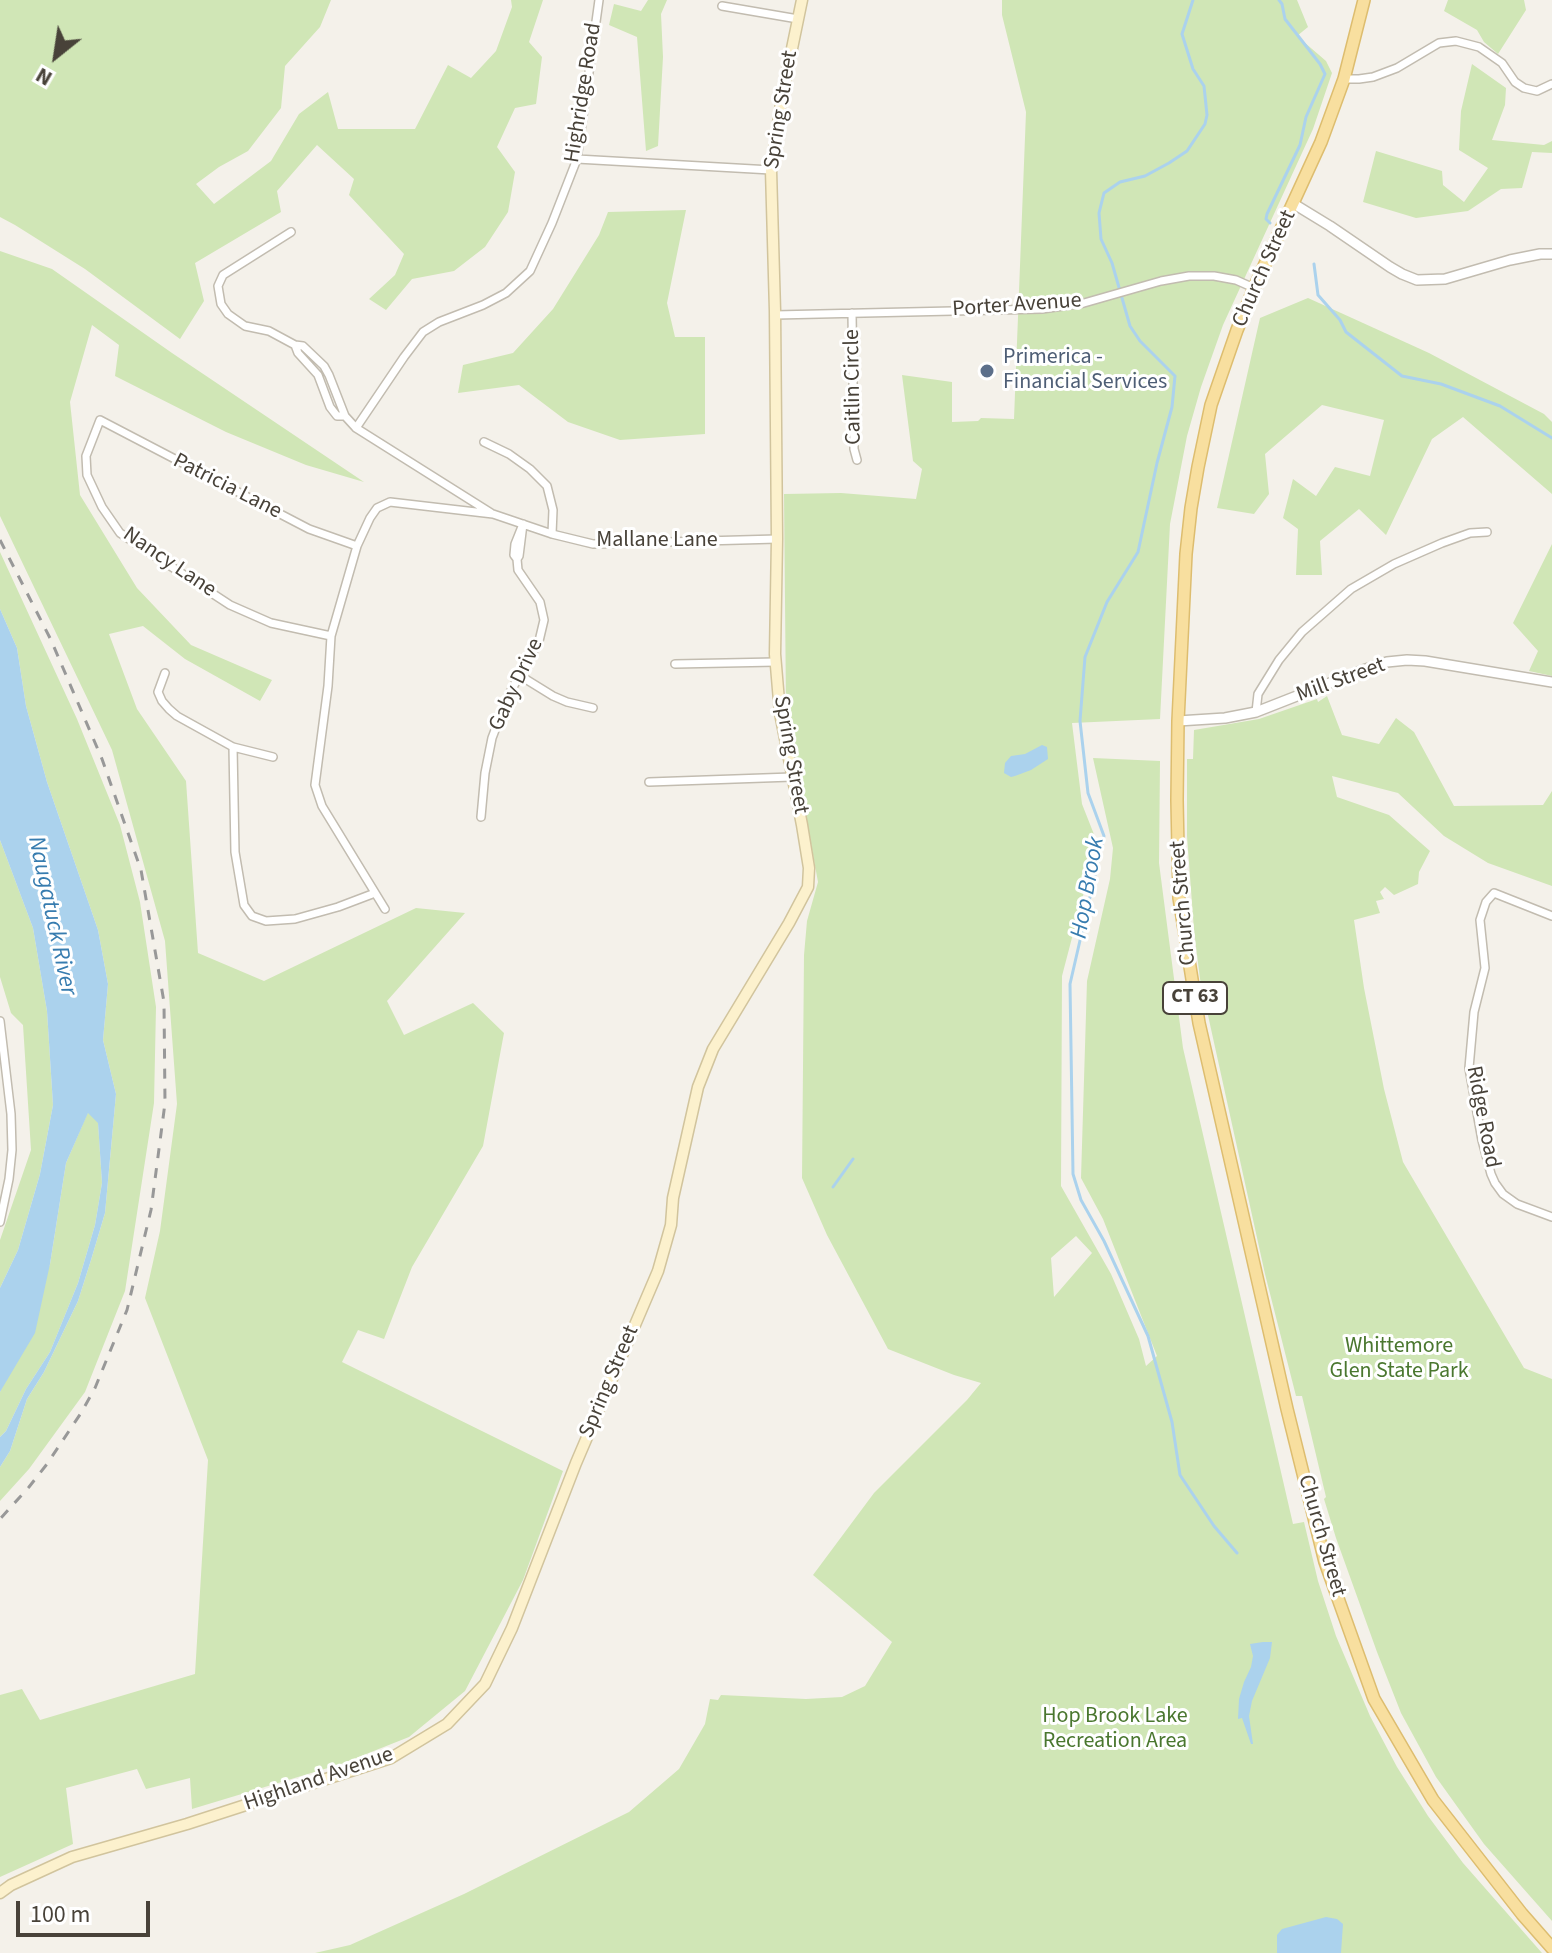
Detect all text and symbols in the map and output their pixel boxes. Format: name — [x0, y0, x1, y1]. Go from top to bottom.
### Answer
north arrow — [16, 16, 96, 96]
street label: Highridge Road — [560, 21, 608, 165]
street label: Spring Street — [760, 49, 804, 171]
text: N — [30, 59, 58, 94]
street label: Church Street — [1227, 206, 1303, 332]
street label: Porter Avenue — [952, 288, 1082, 324]
street label: Caitlin Circle — [840, 329, 868, 445]
place label: Primerica - Financial Services — [1003, 345, 1167, 396]
marker: Primerica - Financial Services — [978, 362, 996, 380]
street label: Patricia Lane — [168, 448, 286, 526]
street label: Nancy Lane — [117, 522, 221, 604]
street label: Mallane Lane — [596, 528, 718, 554]
street label: Gaby Drive — [484, 635, 550, 735]
street label: Mill Street — [1293, 653, 1389, 709]
street label: Spring Street — [767, 694, 813, 816]
water label: Naugatuck River — [20, 834, 82, 998]
water label: Hop Brook — [1066, 835, 1112, 941]
street label: Church Street — [1165, 839, 1203, 967]
road number: CT 63 — [1163, 982, 1227, 1014]
street label: Ridge Road — [1459, 1064, 1505, 1170]
street label: Spring Street — [574, 1322, 646, 1442]
park label: Whittemore Glen State Park — [1329, 1334, 1469, 1386]
street label: Church Street — [1291, 1472, 1351, 1600]
park label: Hop Brook Lake Recreation Area — [1042, 1704, 1188, 1756]
street label: Highland Avenue — [241, 1742, 397, 1818]
scale bar — [20, 1885, 154, 1935]
text: 100 m — [30, 1897, 90, 1932]

